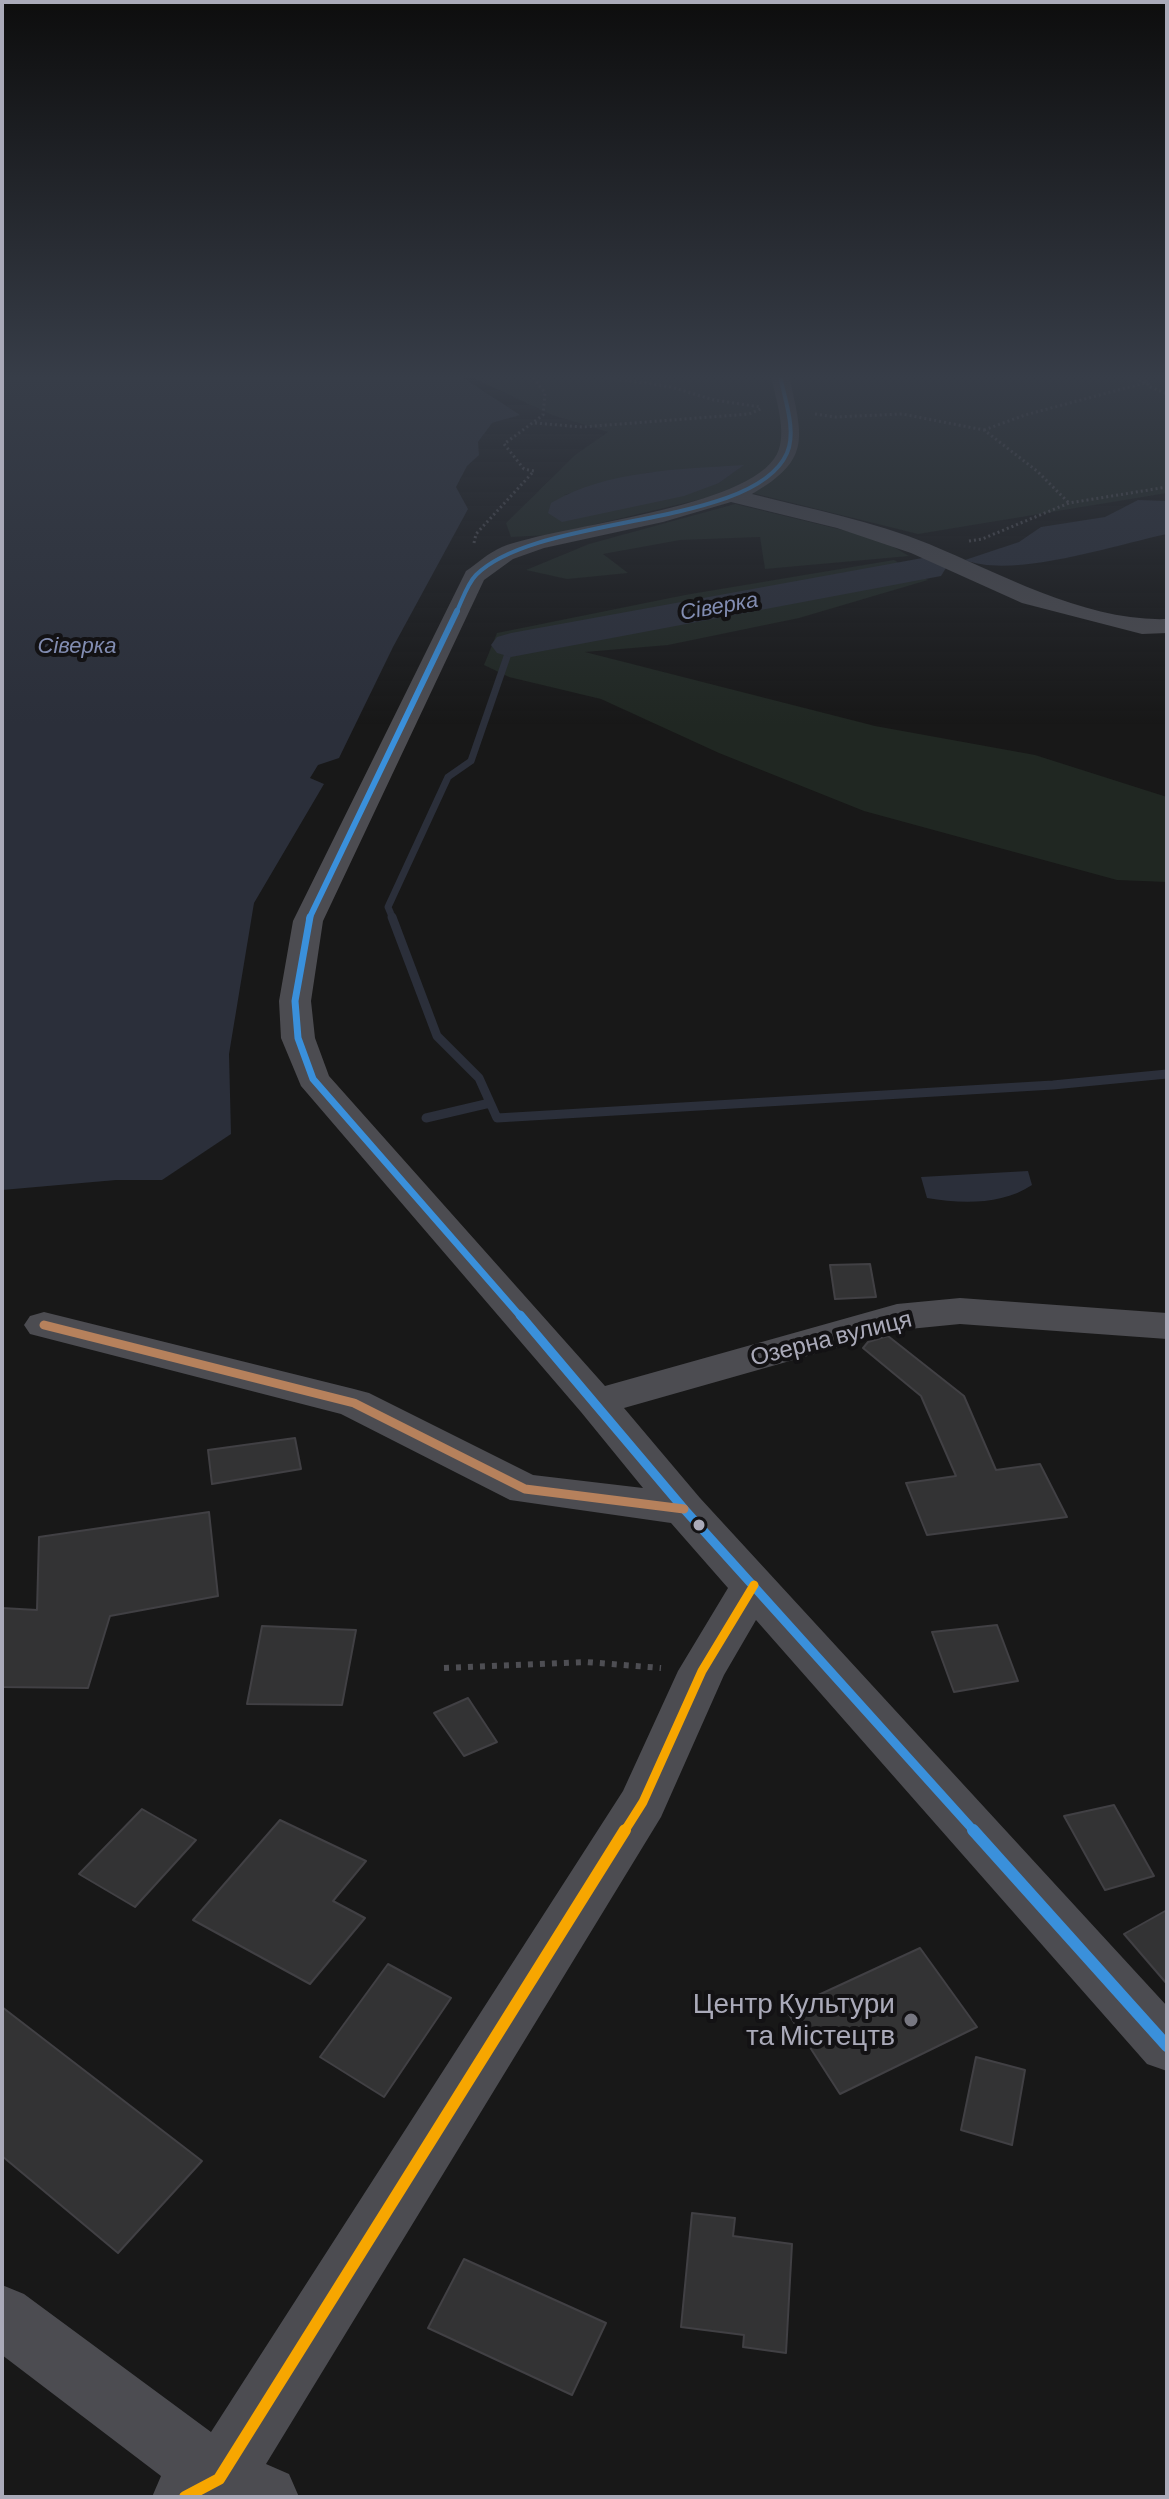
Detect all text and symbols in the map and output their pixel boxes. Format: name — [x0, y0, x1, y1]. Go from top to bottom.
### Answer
water label: Сіверка — [678, 586, 760, 626]
water label: Сіверка — [38, 633, 116, 659]
street label: Озерна вулиця — [747, 1304, 915, 1372]
unlabelled marker — [691, 1517, 707, 1533]
place label: Центр Культури та Містецтв — [693, 1987, 895, 2053]
marker: Центр Культури та Містецтв — [902, 2011, 920, 2029]

